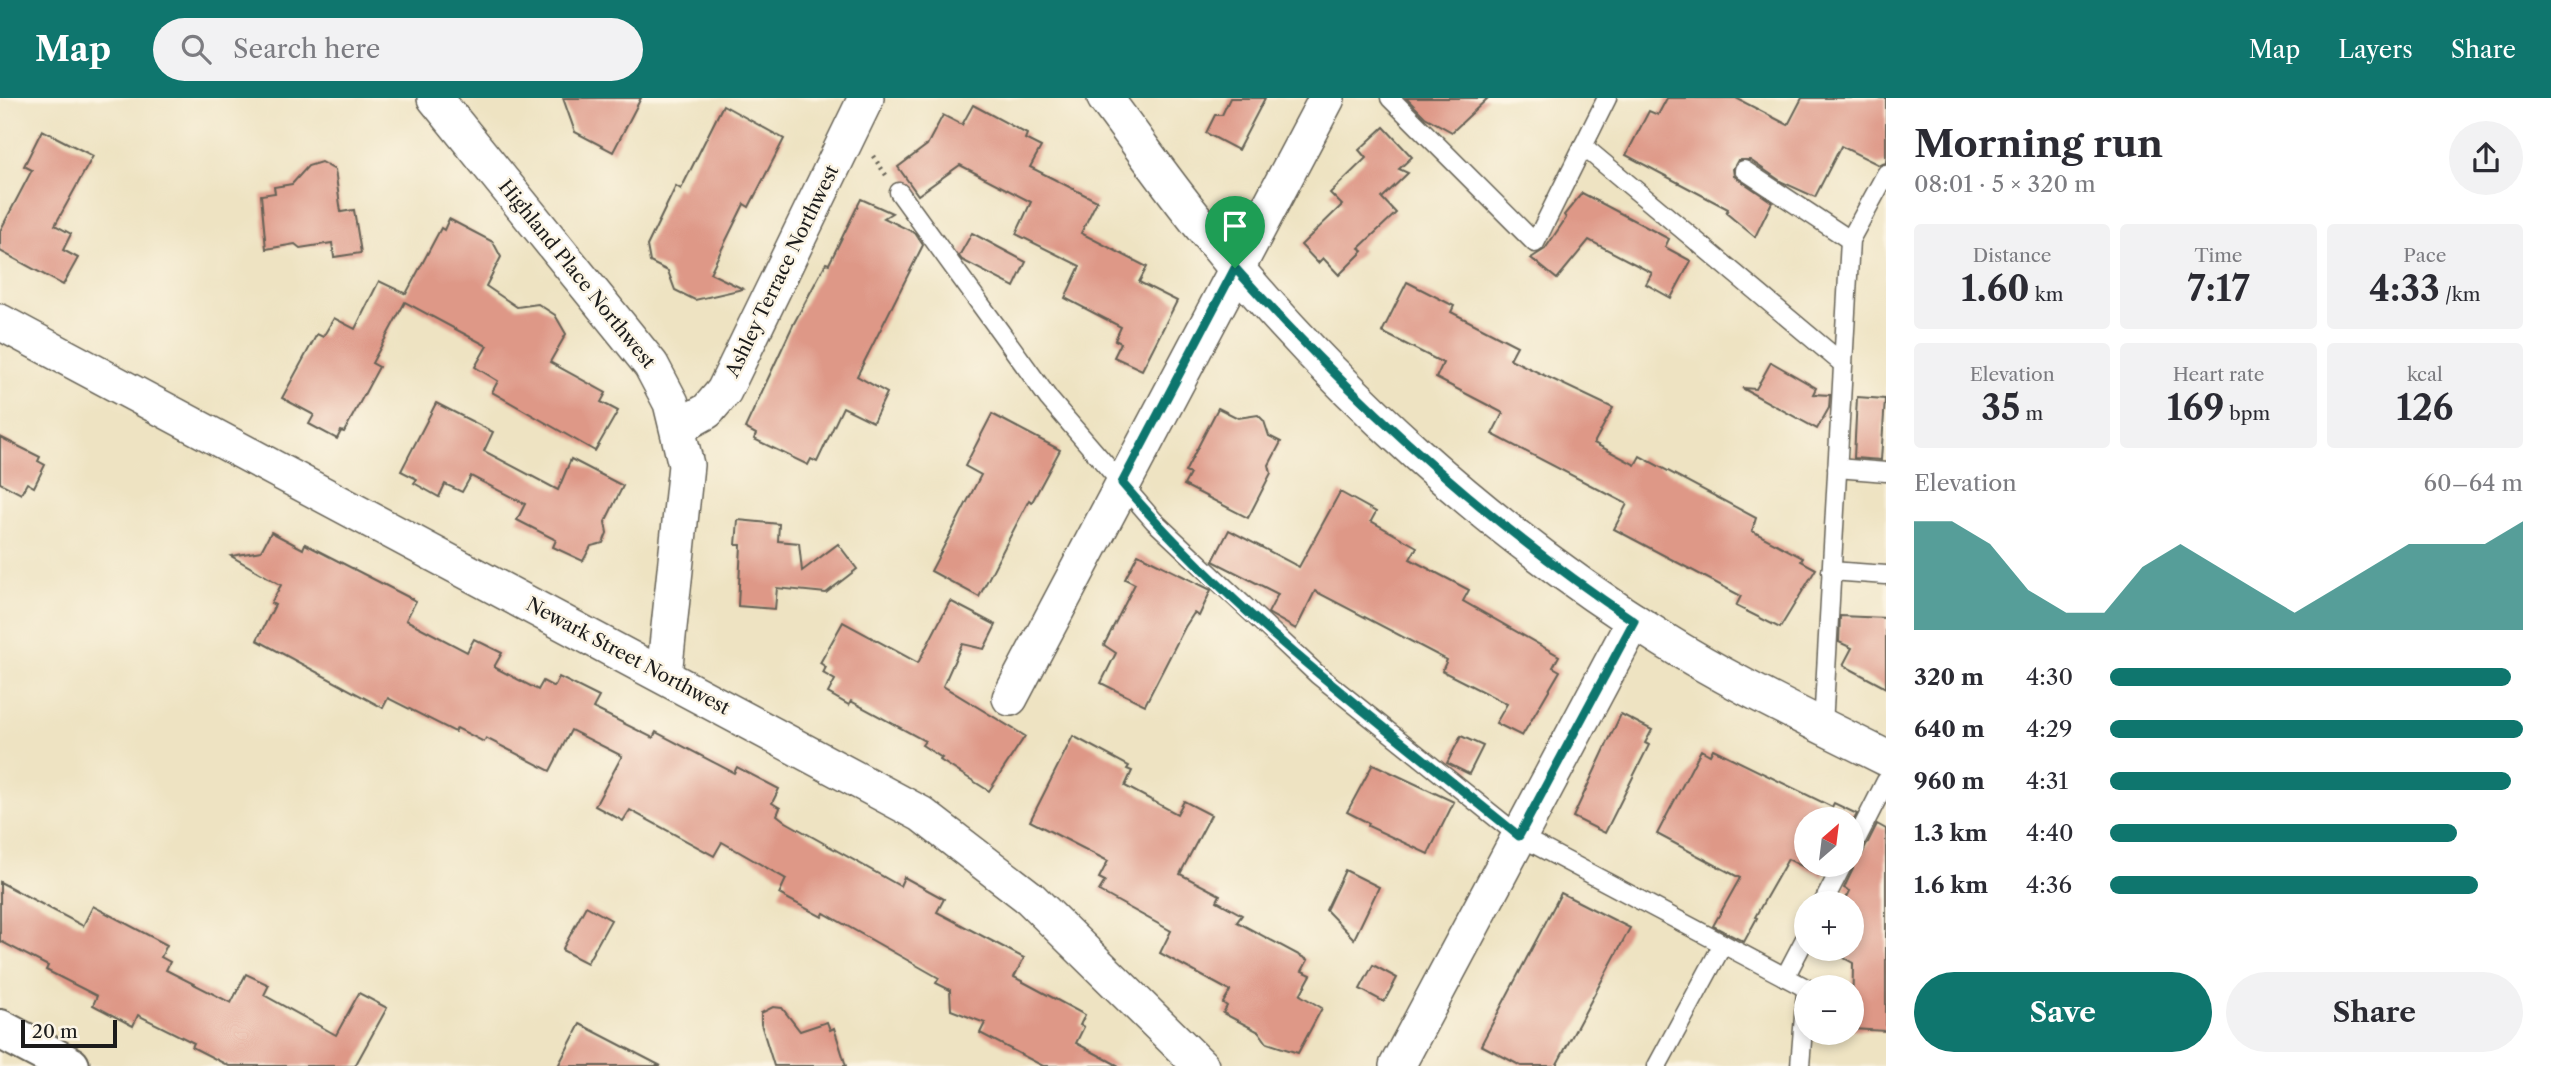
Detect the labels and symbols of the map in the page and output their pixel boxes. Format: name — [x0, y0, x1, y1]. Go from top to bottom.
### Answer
street label: Ashley Terrace Northwest — [720, 161, 844, 382]
street label: Highland Place Northwest — [494, 175, 660, 373]
pin — [1205, 196, 1265, 268]
street label: Newark Street Northwest — [522, 593, 734, 720]
north arrow — [1794, 807, 1864, 877]
scale bar — [21, 1017, 117, 1049]

